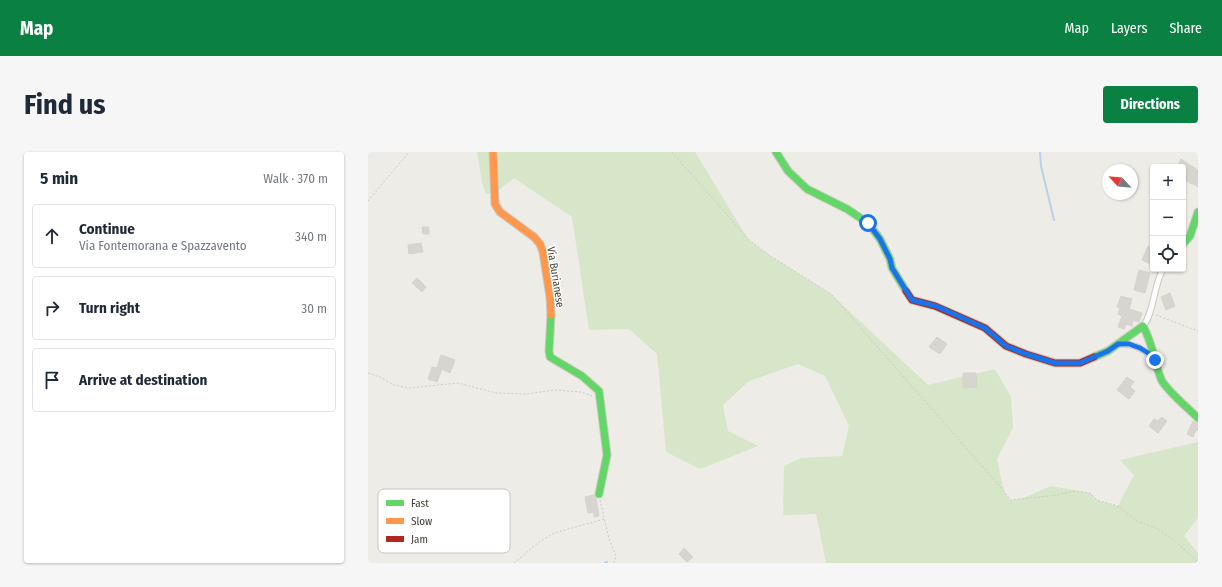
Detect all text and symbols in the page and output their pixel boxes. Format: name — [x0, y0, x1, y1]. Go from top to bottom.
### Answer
text: Map — [20, 17, 53, 40]
text: Map — [1065, 20, 1089, 37]
text: Layers — [1111, 20, 1147, 37]
text: Share — [1169, 20, 1202, 37]
button: Directions — [1103, 86, 1198, 123]
text: Find us — [24, 88, 106, 121]
north arrow — [1102, 164, 1138, 200]
map controls — [1150, 164, 1186, 272]
button: + — [1150, 164, 1186, 200]
text: 5 min — [40, 168, 78, 189]
text: Walk · 370 m — [263, 171, 328, 186]
button: − — [1150, 200, 1186, 236]
route start — [859, 214, 877, 232]
text: Continue — [79, 220, 135, 238]
icon: ahead — [41, 225, 63, 247]
text: 340 m — [295, 229, 327, 244]
button: locate — [1150, 236, 1186, 272]
text: Via Fontemorana e Spazzavento — [79, 238, 247, 253]
street label: Via Burianese — [544, 246, 567, 308]
icon: right — [41, 297, 63, 319]
text: Turn right — [79, 299, 140, 317]
text: 30 m — [301, 301, 327, 316]
route end — [1146, 351, 1164, 369]
icon: arrive — [41, 369, 63, 391]
text: Arrive at destination — [79, 371, 207, 389]
legend — [378, 489, 510, 553]
text: Fast — [411, 497, 429, 510]
text: Slow — [411, 515, 432, 528]
text: Jam — [411, 533, 428, 546]

